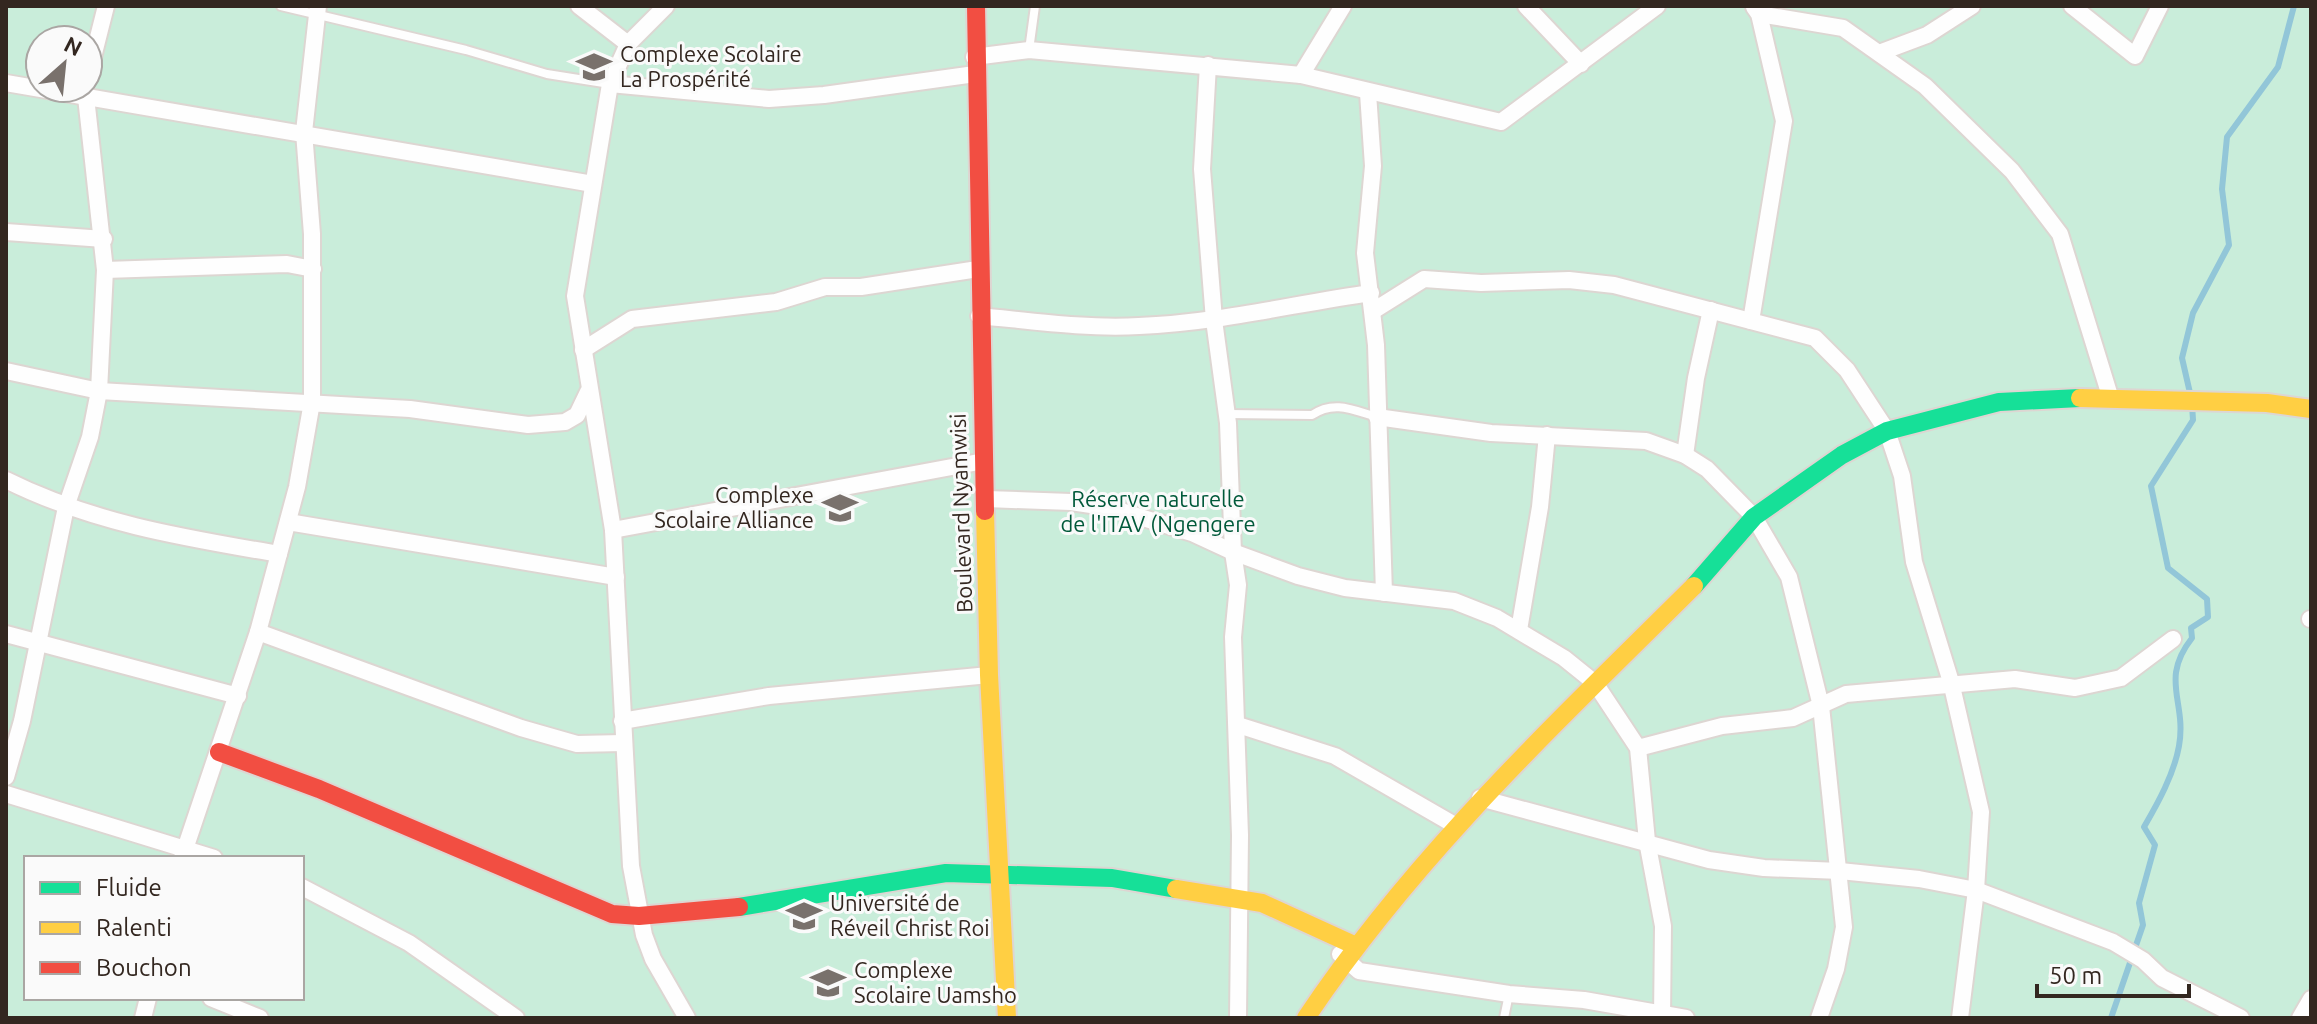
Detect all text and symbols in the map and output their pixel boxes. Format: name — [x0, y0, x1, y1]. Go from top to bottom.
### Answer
north arrow — [24, 24, 104, 104]
text: N — [60, 31, 86, 61]
place label: Complexe Scolaire La Prospérité — [620, 41, 802, 91]
school or university icon: Complexe Scolaire La Prospérité — [575, 48, 613, 86]
street label: Boulevard Nyamwisi — [945, 413, 976, 613]
place label: Complexe Scolaire Alliance — [654, 482, 814, 532]
park label: Réserve naturelle de l'ITAV (Ngengere — [1060, 486, 1256, 537]
school or university icon: Complexe Scolaire Alliance — [821, 489, 859, 527]
legend — [24, 856, 304, 1000]
text: Fluide — [96, 874, 162, 901]
place label: Université de Réveil Christ Roi — [830, 890, 990, 940]
school or university icon: Université de Réveil Christ Roi — [785, 897, 823, 935]
text: Ralenti — [96, 914, 172, 941]
scale bar — [2037, 948, 2189, 998]
text: Bouchon — [96, 954, 192, 981]
place label: Complexe Scolaire Uamsho — [854, 957, 1017, 1007]
text: 50 m — [2049, 962, 2102, 989]
school or university icon: Complexe Scolaire Uamsho — [809, 964, 847, 1002]

